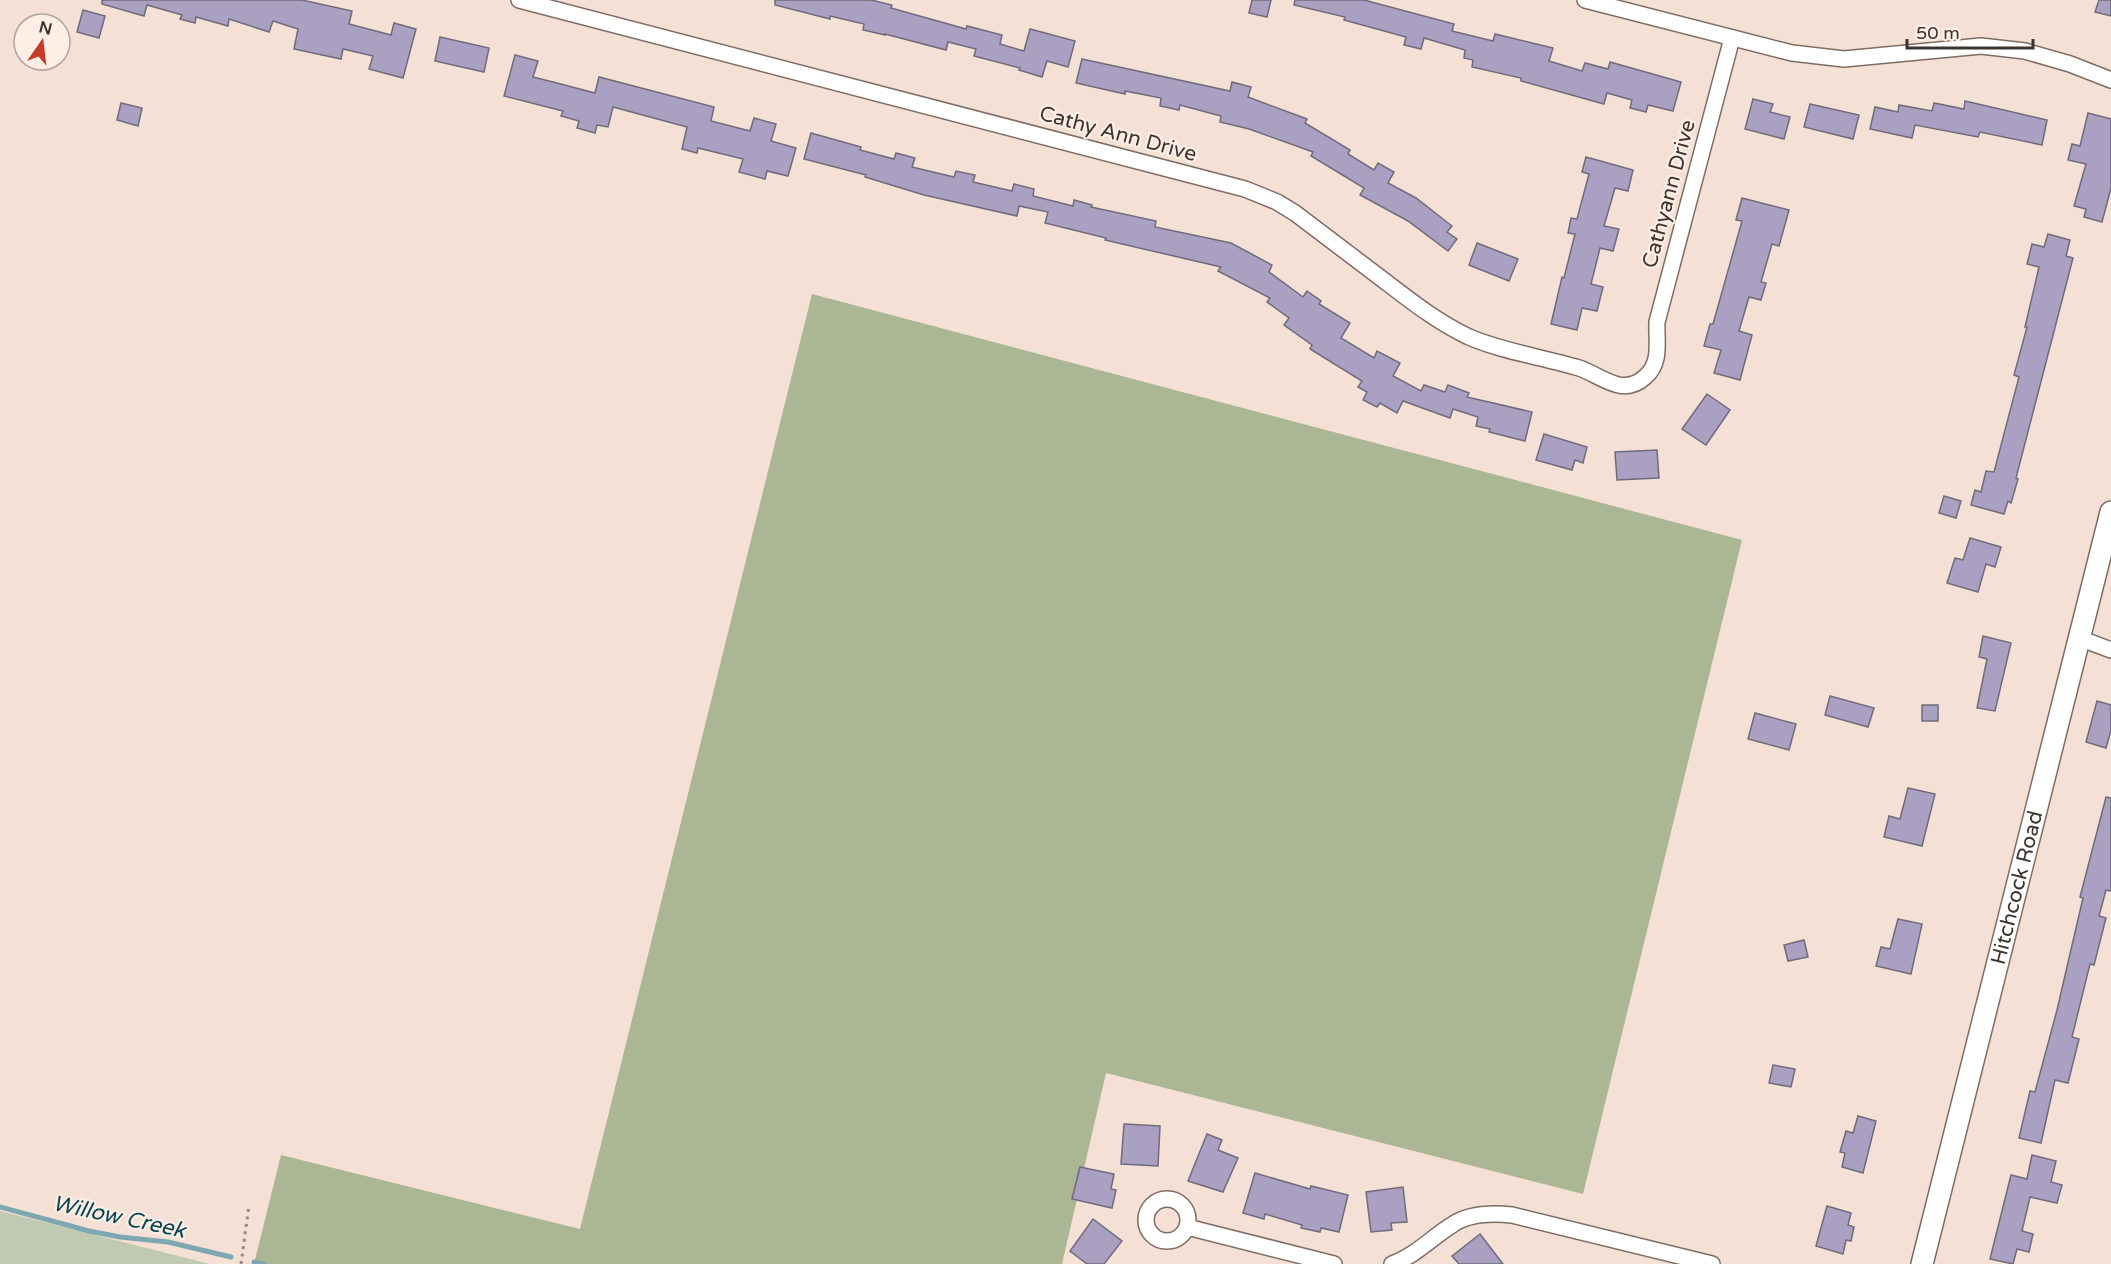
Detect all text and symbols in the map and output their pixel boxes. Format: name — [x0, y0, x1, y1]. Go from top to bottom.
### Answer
north arrow — [12, 12, 72, 72]
scale bar — [1907, 12, 2033, 50]
text: N — [37, 17, 54, 40]
text: 50 m — [1916, 22, 1960, 44]
street label: Cathy Ann Drive — [1037, 101, 1199, 167]
street label: Cathyann Drive — [1637, 117, 1701, 271]
street label: Hitchcock Road — [1985, 808, 2048, 967]
water label: Willow Creek — [50, 1190, 190, 1244]

